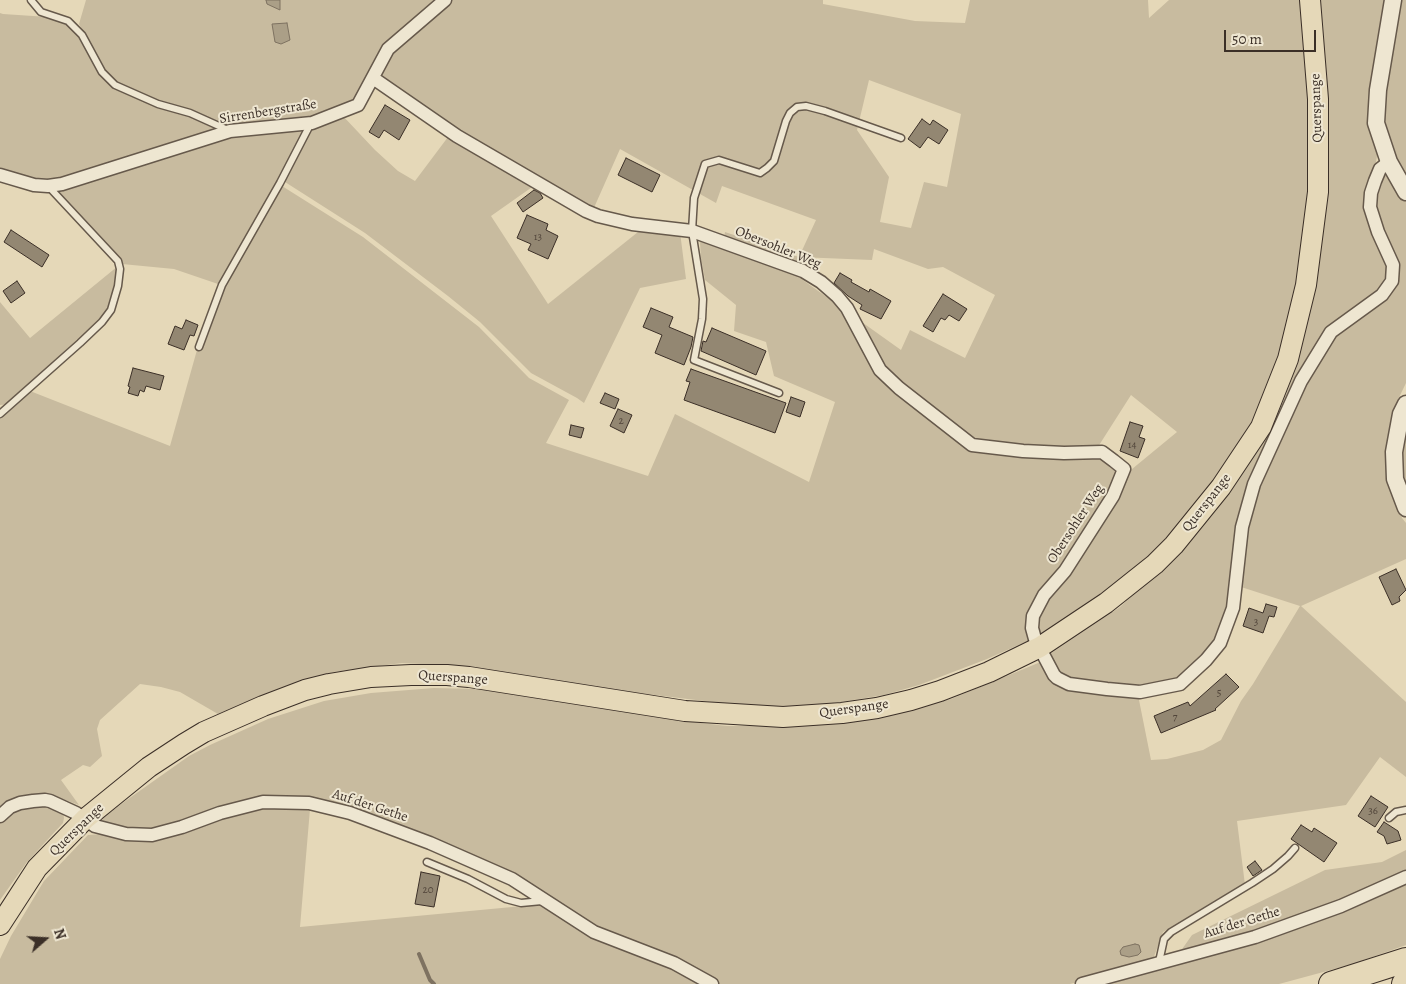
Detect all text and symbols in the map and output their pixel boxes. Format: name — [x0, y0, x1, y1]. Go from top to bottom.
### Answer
scale bar — [1226, 20, 1318, 52]
text: 50 m — [1232, 29, 1262, 49]
street label: Querspange — [1307, 73, 1327, 143]
street label: Sirrenbergstraße — [218, 96, 318, 128]
street label: Obersohler Weg — [732, 223, 824, 273]
house number: 13 — [534, 230, 542, 244]
house number: 2 — [618, 414, 624, 428]
house number: 14 — [1128, 438, 1136, 452]
street label: Querspange — [1179, 470, 1235, 536]
street label: Obersohler Weg — [1044, 481, 1108, 567]
house number: 3 — [1254, 615, 1258, 629]
street label: Querspange — [418, 667, 488, 689]
house number: 5 — [1217, 686, 1221, 700]
street label: Querspange — [818, 696, 890, 722]
house number: 7 — [1173, 710, 1177, 724]
street label: Auf der Gethe — [330, 786, 410, 826]
street label: Querspange — [46, 800, 108, 860]
house number: 36 — [1368, 804, 1378, 818]
house number: 20 — [422, 883, 434, 897]
street label: Auf der Gethe — [1202, 903, 1282, 943]
north arrow — [20, 914, 70, 964]
text: N — [49, 926, 70, 942]

